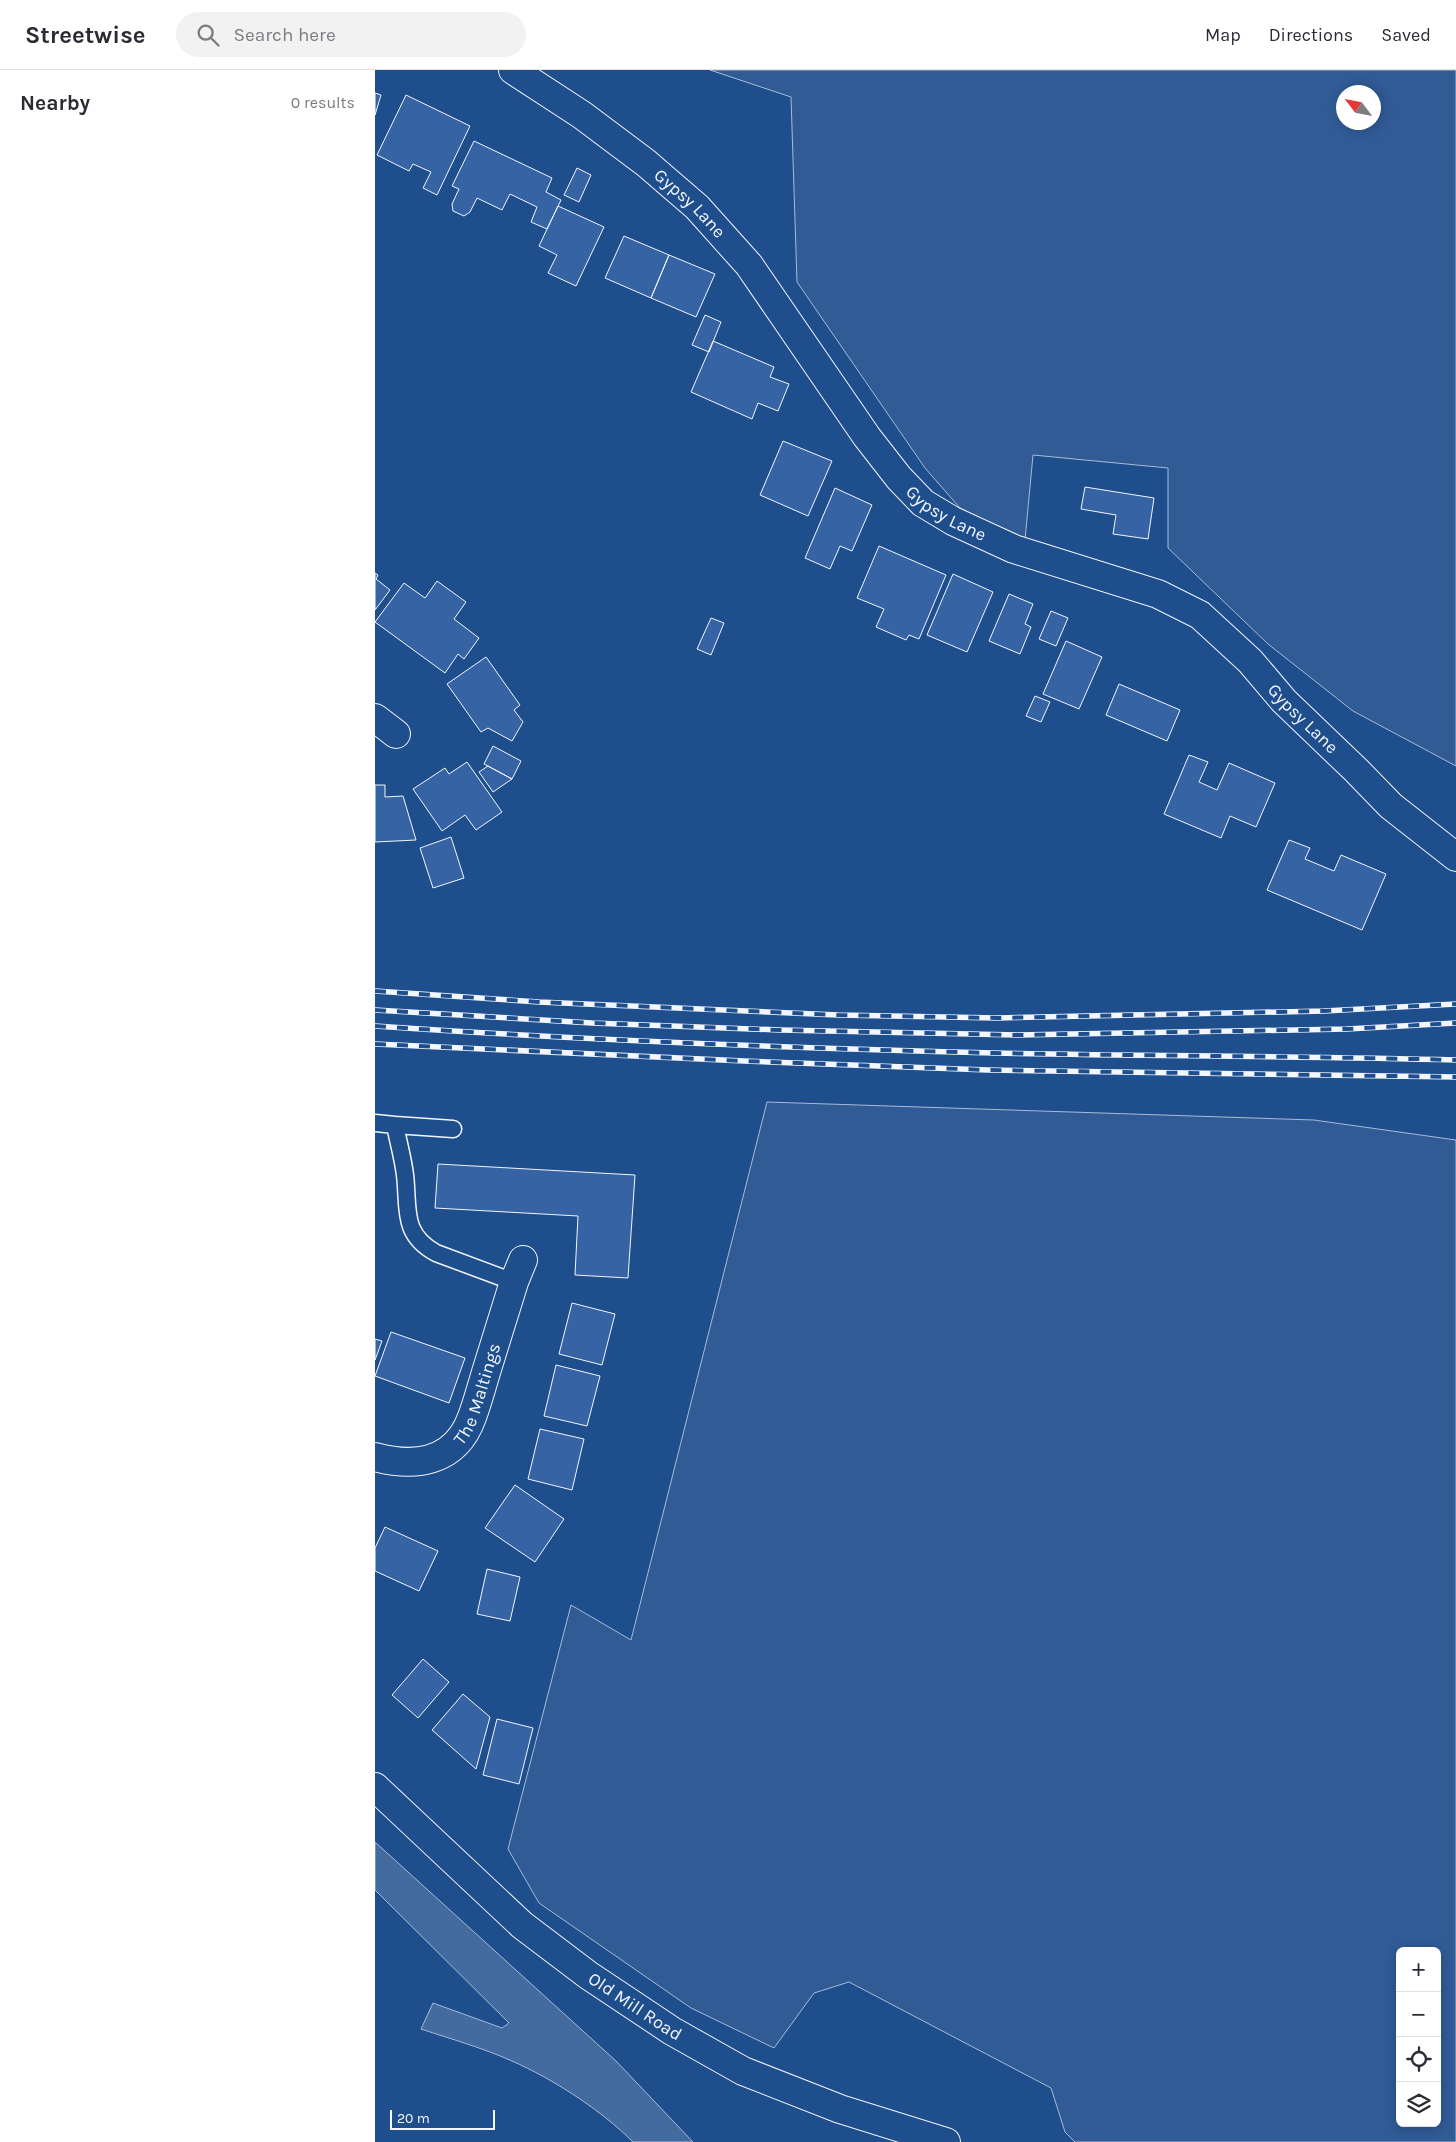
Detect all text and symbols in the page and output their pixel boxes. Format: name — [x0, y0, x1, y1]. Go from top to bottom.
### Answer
search box — [176, 12, 526, 57]
text: Streetwise — [25, 21, 146, 49]
icon: search — [194, 21, 222, 49]
text: Search here — [234, 24, 336, 46]
text: Map — [1205, 24, 1241, 46]
text: Directions — [1269, 24, 1353, 46]
text: Saved — [1381, 24, 1431, 46]
north arrow — [1336, 85, 1381, 130]
text: Nearby — [20, 91, 90, 115]
text: 0 results — [291, 93, 355, 112]
street label: Gypsy Lane — [650, 164, 730, 242]
street label: Gypsy Lane — [901, 481, 990, 546]
street label: Gypsy Lane — [1263, 679, 1343, 758]
street label: The Maltings — [449, 1340, 505, 1449]
map controls — [1396, 1947, 1441, 2127]
button: + — [1396, 1947, 1441, 1992]
street label: Old Mill Road — [584, 1967, 686, 2045]
button: − — [1396, 1992, 1441, 2037]
button: locate — [1396, 2037, 1441, 2082]
button: layers — [1396, 2082, 1441, 2127]
scale bar — [390, 2107, 495, 2130]
text: 20 m — [397, 2110, 430, 2127]

